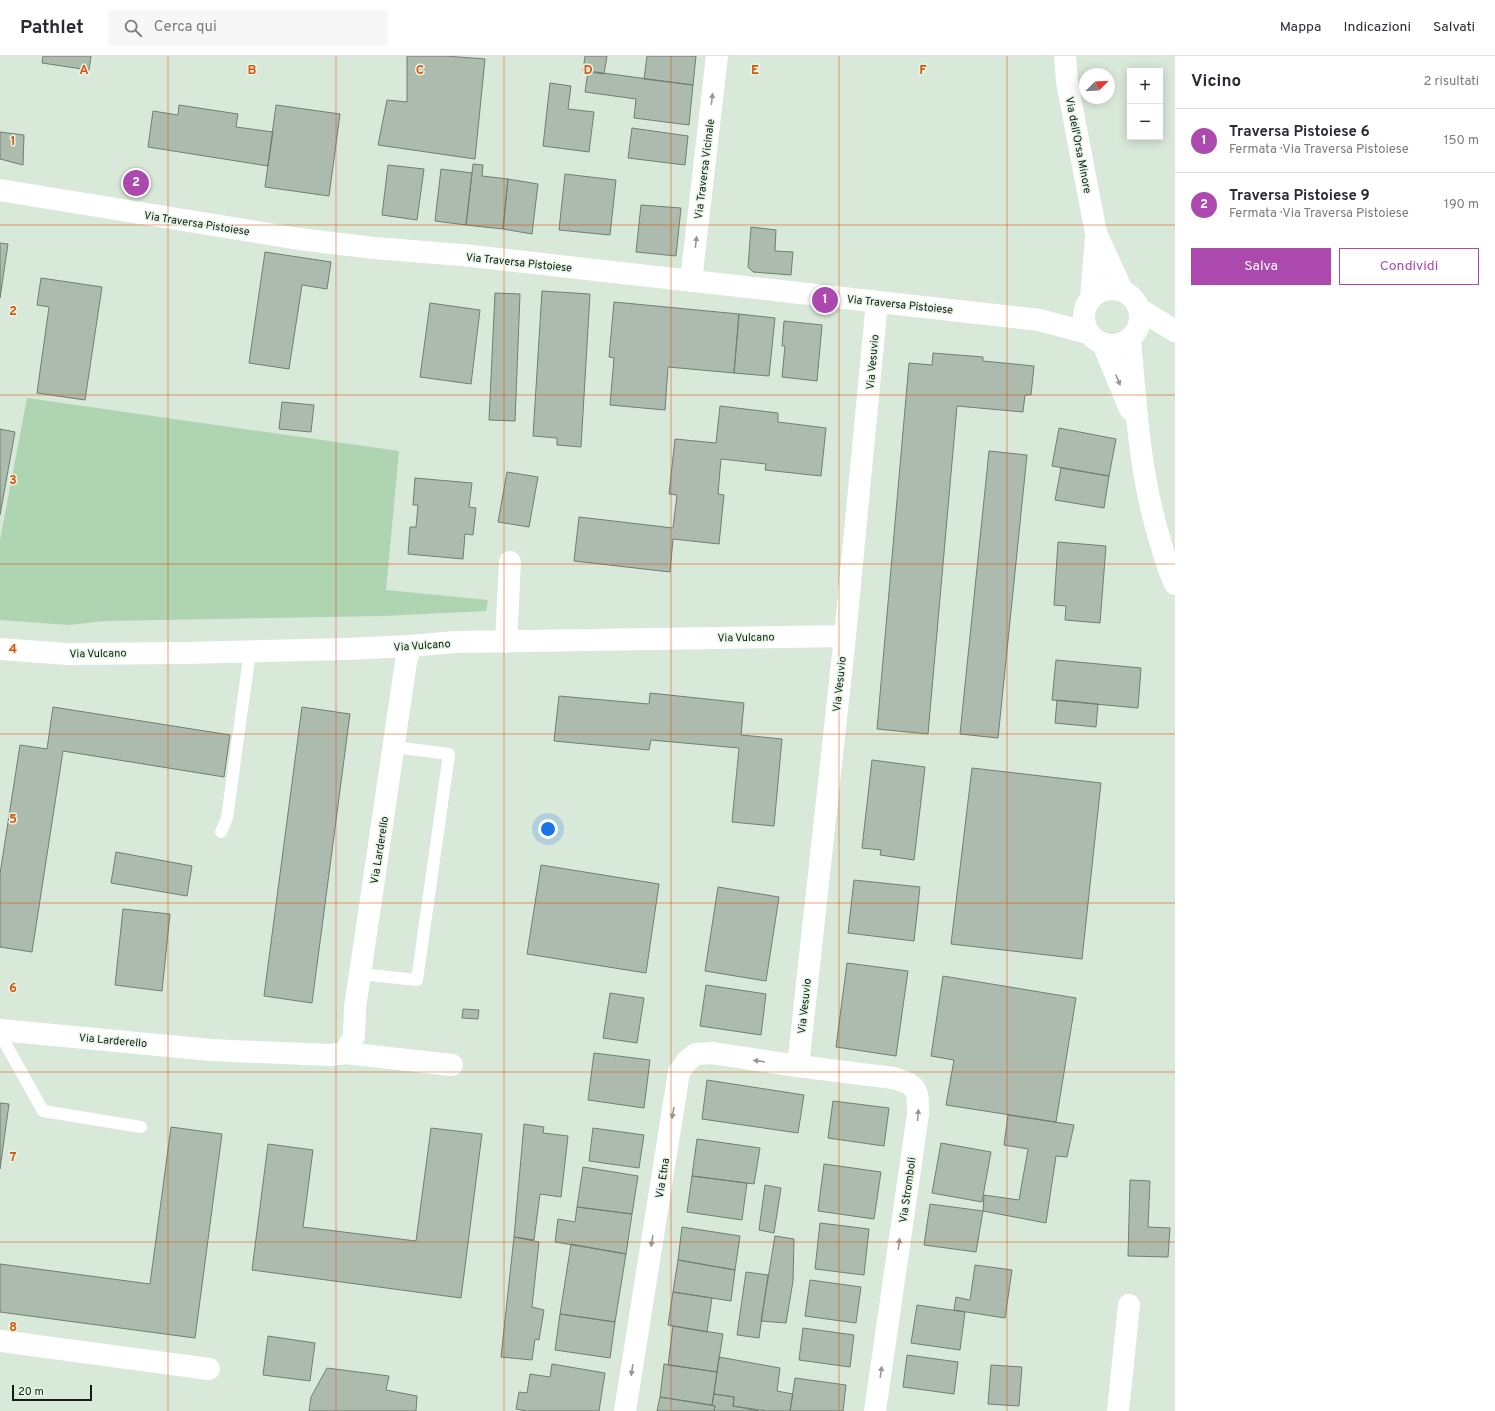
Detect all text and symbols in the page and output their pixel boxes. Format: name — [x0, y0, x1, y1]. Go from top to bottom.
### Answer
search box — [108, 10, 388, 46]
text: Pathlet — [20, 16, 84, 40]
icon: search — [122, 17, 144, 39]
text: Cerca qui — [154, 18, 217, 37]
text: Mappa — [1280, 19, 1321, 36]
text: Indicazioni — [1343, 19, 1411, 36]
text: Salvati — [1433, 19, 1475, 36]
text: A — [79, 63, 89, 79]
text: B — [248, 63, 257, 79]
text: C — [416, 63, 424, 79]
text: D — [583, 63, 593, 79]
text: E — [751, 63, 759, 79]
text: F — [919, 63, 927, 79]
north arrow — [1079, 68, 1115, 104]
map controls — [1127, 68, 1163, 140]
button: + — [1127, 68, 1163, 104]
text: Vicino — [1191, 71, 1241, 93]
text: 2 risultati — [1424, 74, 1479, 90]
one-way arrow — [709, 93, 716, 105]
street label: Via dell'Orsa Minore — [1062, 96, 1094, 195]
button: − — [1127, 104, 1163, 140]
street label: Via Traversa Vicinale — [692, 118, 718, 220]
text: Traversa Pistoiese 6 — [1229, 123, 1370, 142]
text: 1 — [1201, 133, 1207, 149]
text: 150 m — [1444, 133, 1479, 149]
text: 1 — [10, 134, 16, 150]
text: Fermata · Via Traversa Pistoiese — [1229, 142, 1409, 158]
pin: 2 — [123, 168, 149, 198]
text: Traversa Pistoiese 9 — [1229, 187, 1370, 206]
text: 2 — [1200, 197, 1208, 213]
text: 190 m — [1444, 197, 1479, 213]
text: Fermata · Via Traversa Pistoiese — [1229, 206, 1409, 222]
street label: Via Traversa Pistoiese — [143, 209, 251, 239]
one-way arrow — [693, 236, 699, 248]
button: Salva — [1191, 248, 1331, 285]
button: Condividi — [1339, 248, 1479, 285]
street label: Via Traversa Pistoiese — [465, 250, 573, 276]
pin: 1 — [812, 285, 838, 315]
street label: Via Traversa Pistoiese — [846, 292, 954, 318]
text: 2 — [9, 304, 17, 320]
street label: Via Vesuvio — [864, 334, 882, 390]
one-way arrow — [1115, 374, 1121, 386]
text: 3 — [9, 473, 17, 489]
street label: Via Vulcano — [717, 631, 775, 645]
street label: Via Vulcano — [393, 637, 451, 655]
text: 4 — [9, 642, 17, 658]
street label: Via Vulcano — [69, 647, 127, 661]
street label: Via Vesuvio — [830, 656, 850, 713]
text: 5 — [9, 812, 17, 828]
street label: Via Larderello — [368, 815, 392, 885]
your location — [538, 819, 558, 839]
street label: Via Vesuvio — [795, 978, 815, 1035]
text: 6 — [9, 981, 17, 997]
street label: Via Larderello — [78, 1031, 148, 1051]
one-way arrow — [753, 1057, 765, 1063]
one-way arrow — [670, 1107, 676, 1119]
one-way arrow — [914, 1109, 921, 1121]
text: 7 — [10, 1150, 17, 1166]
street label: Via Stromboli — [896, 1156, 920, 1224]
street label: Via Etna — [653, 1157, 673, 1199]
one-way arrow — [649, 1235, 655, 1247]
one-way arrow — [896, 1238, 902, 1250]
text: 8 — [9, 1320, 17, 1336]
one-way arrow — [629, 1364, 635, 1376]
one-way arrow — [878, 1366, 884, 1378]
scale bar — [12, 1383, 92, 1402]
text: 20 m — [18, 1385, 44, 1399]

